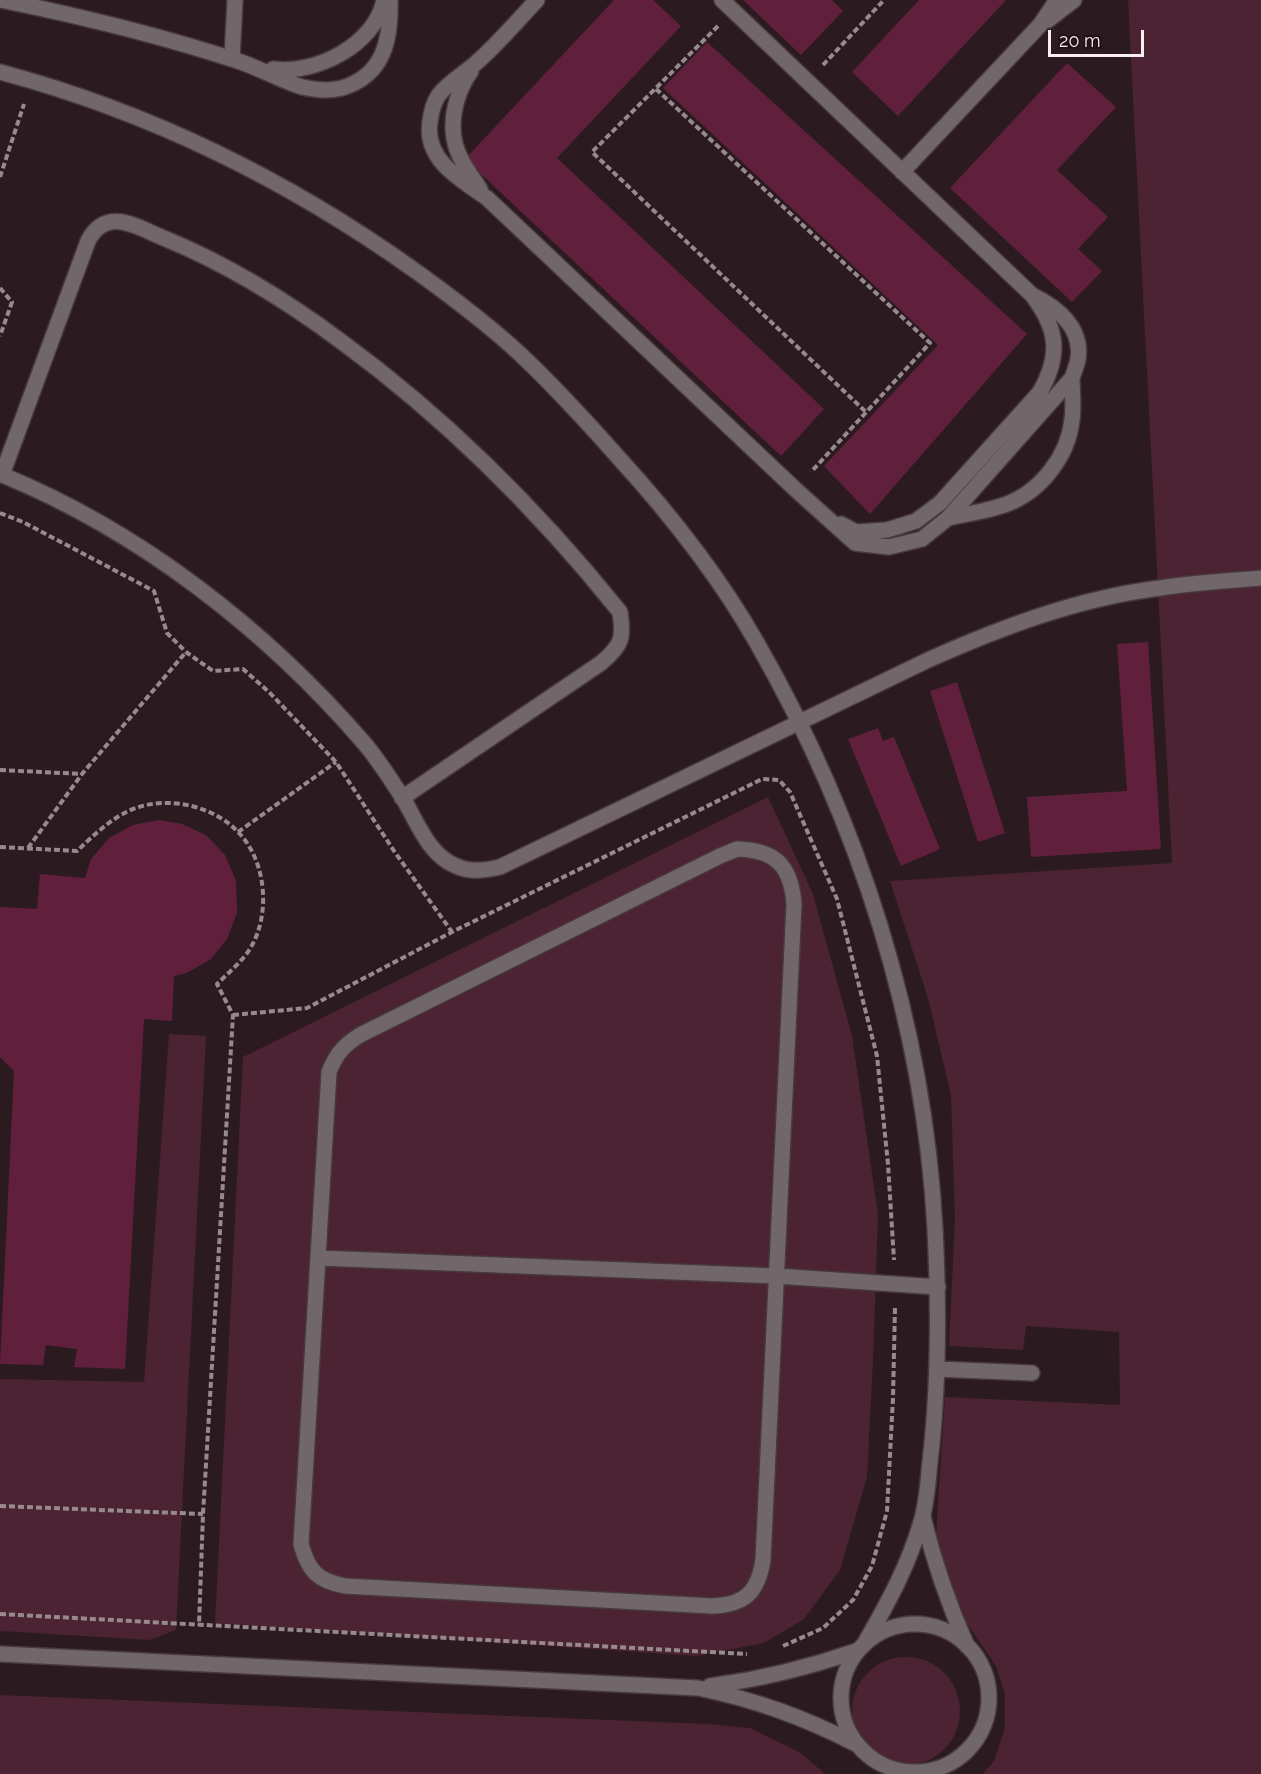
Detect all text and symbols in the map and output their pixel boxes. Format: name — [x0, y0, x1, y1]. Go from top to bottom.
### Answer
scale bar — [1051, 18, 1147, 56]
text: 20 m — [1059, 30, 1101, 51]

